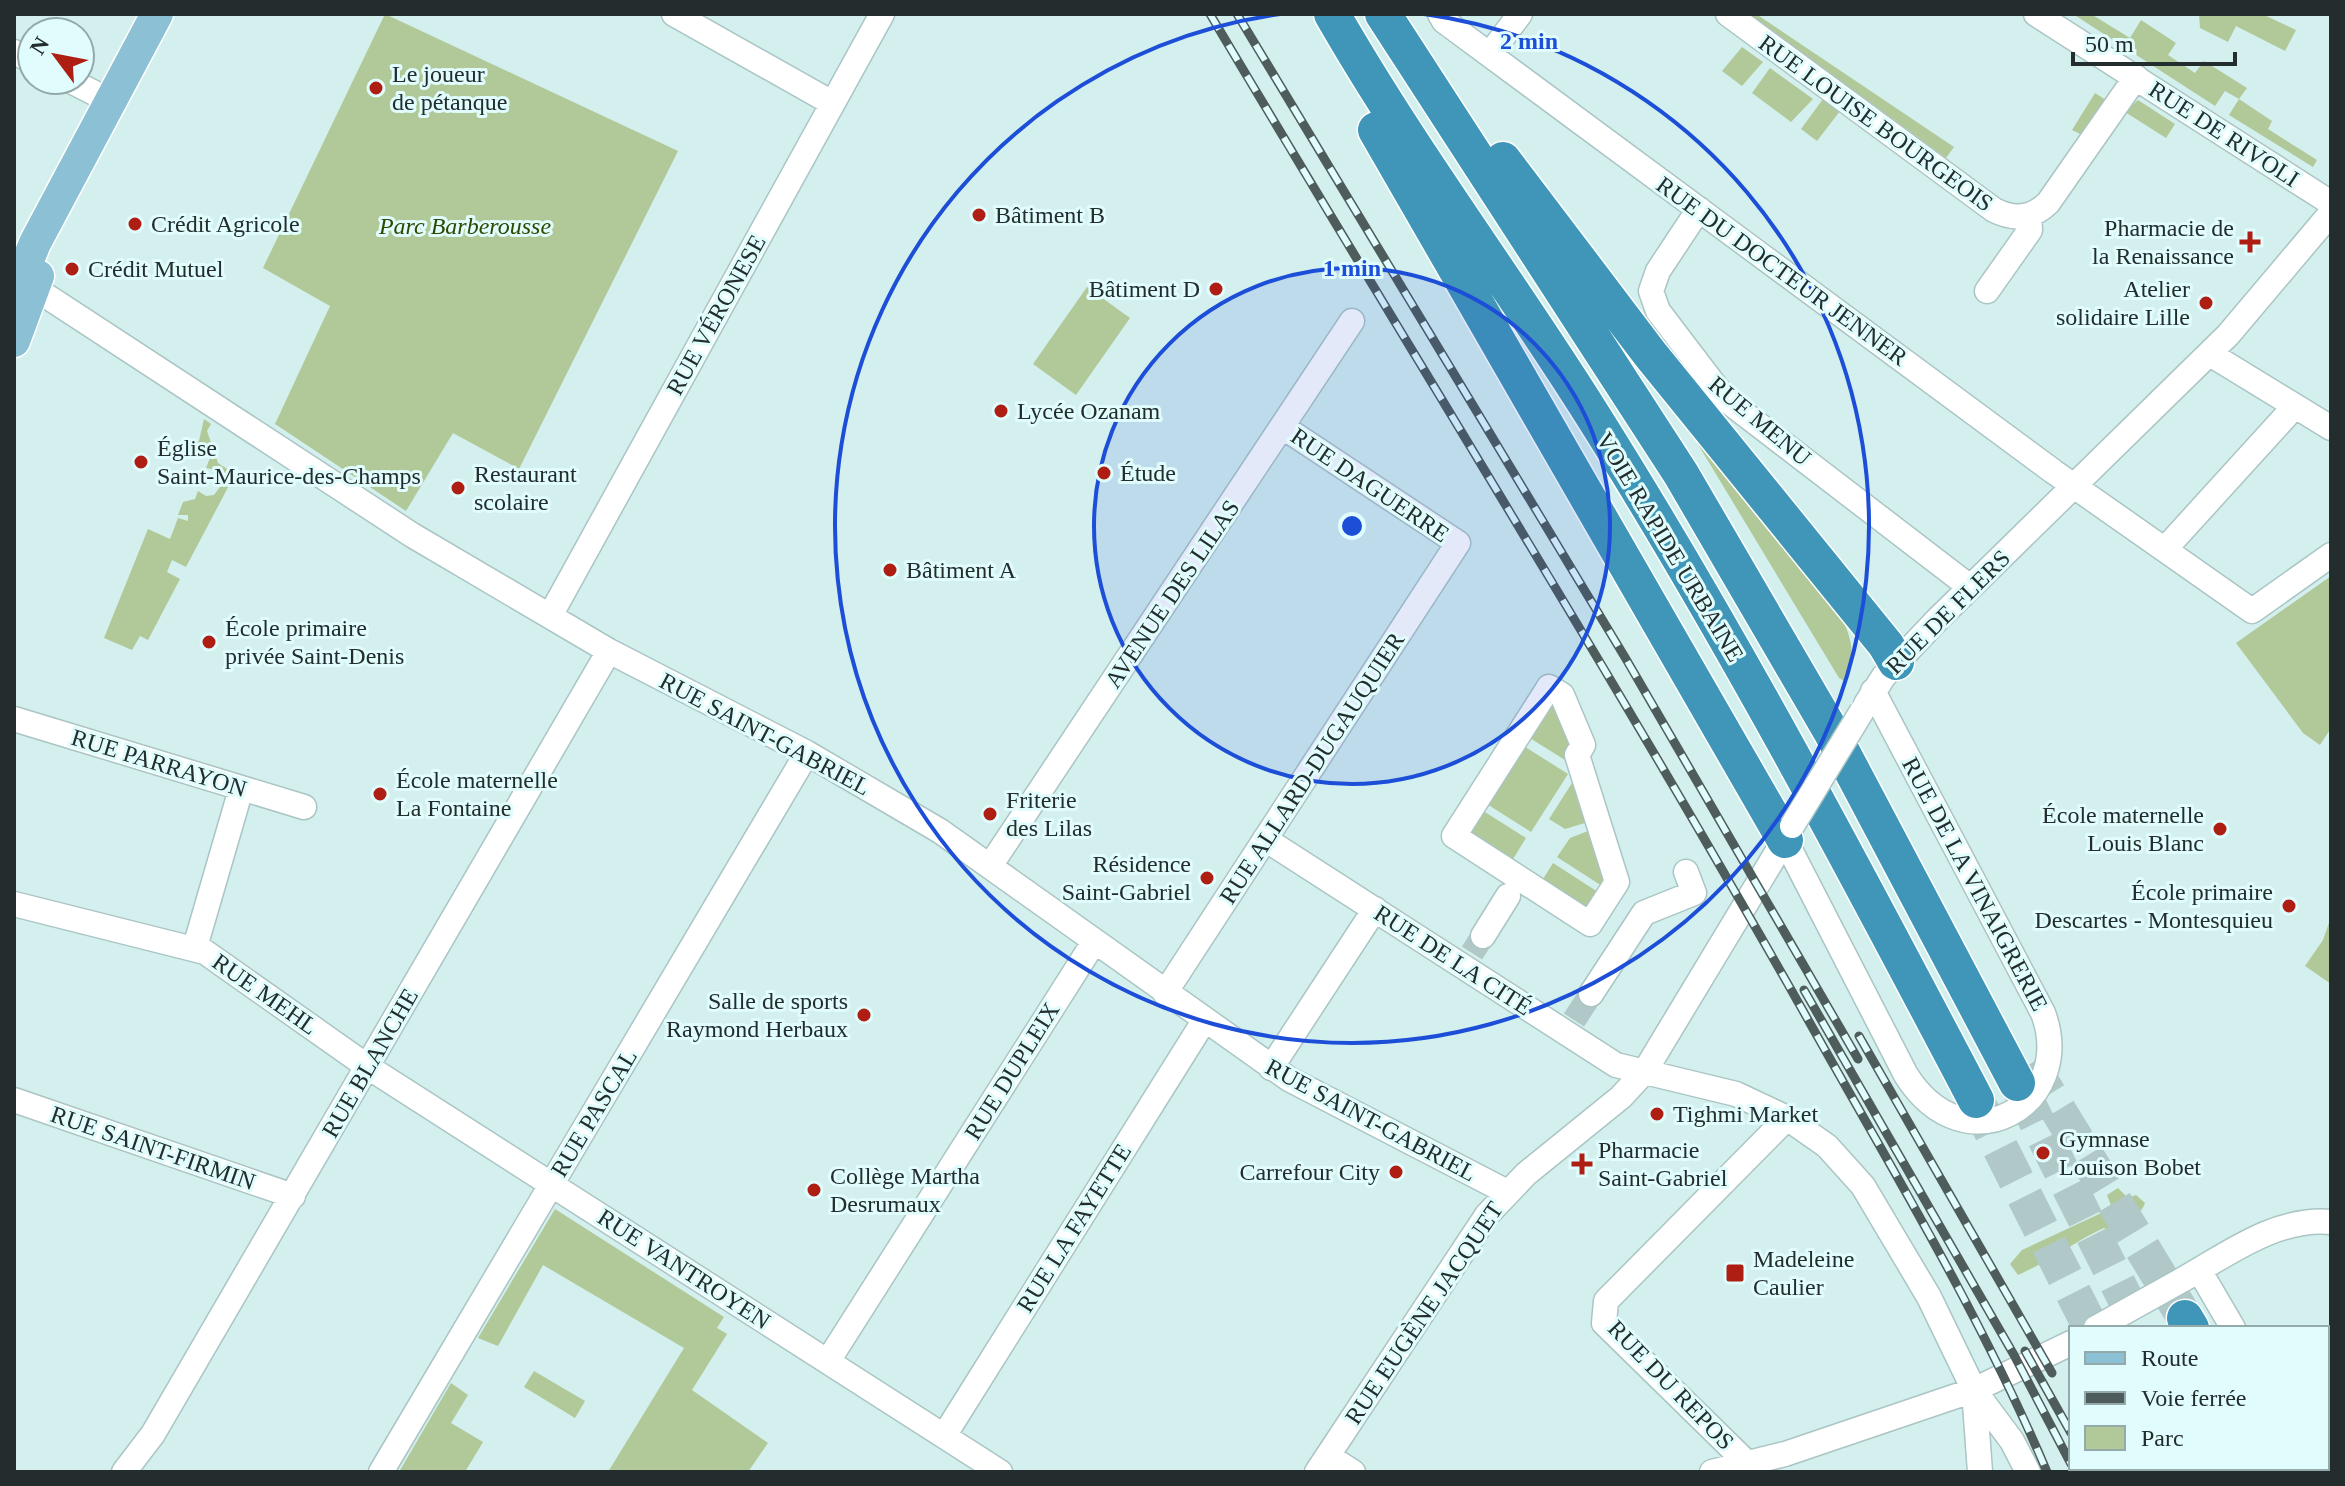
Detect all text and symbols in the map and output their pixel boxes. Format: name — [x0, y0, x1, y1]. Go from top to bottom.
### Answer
north arrow — [16, 16, 96, 96]
scale bar — [2073, 16, 2235, 66]
text: 2 min — [1500, 28, 1558, 54]
street label: RUE LOUISE BOURGEOIS — [1754, 29, 1998, 217]
text: 50 m — [2085, 31, 2134, 57]
text: N — [25, 32, 54, 59]
place label: Le joueur de pétanque — [392, 61, 507, 115]
street label: RUE DE RIVOLI — [2144, 76, 2304, 192]
marker: Le joueur de pétanque — [367, 79, 385, 97]
street label: RUE DU DOCTEUR JENNER — [1652, 171, 1912, 371]
place label: Bâtiment B — [995, 202, 1105, 228]
marker: Bâtiment B — [970, 206, 988, 224]
place label: Crédit Agricole — [151, 211, 300, 237]
park label: Parc Barberousse — [378, 213, 551, 239]
marker: Crédit Agricole — [126, 215, 144, 233]
place label: Pharmacie de la Renaissance — [2092, 215, 2234, 269]
street label: RUE VÉRONESE — [661, 230, 771, 400]
marker: Pharmacie de la Renaissance — [2241, 233, 2259, 251]
text: 1 min — [1323, 255, 1381, 281]
place label: Crédit Mutuel — [88, 256, 224, 282]
marker: Crédit Mutuel — [63, 260, 81, 278]
place label: Bâtiment D — [1089, 276, 1200, 302]
place label: Atelier solidaire Lille — [2056, 276, 2190, 330]
marker: Bâtiment D — [1207, 280, 1225, 298]
marker: Atelier solidaire Lille — [2197, 294, 2215, 312]
street label: RUE MENU — [1704, 371, 1816, 471]
place label: Lycée Ozanam — [1017, 398, 1161, 424]
marker: Lycée Ozanam — [992, 402, 1010, 420]
street label: RUE DAGUERRE — [1286, 423, 1454, 547]
street label: VOIE RAPIDE URBAINE — [1591, 428, 1749, 666]
place label: Église Saint-Maurice-des-Champs — [157, 435, 421, 489]
marker: Église Saint-Maurice-des-Champs — [132, 453, 150, 471]
place label: Étude — [1120, 460, 1176, 486]
place label: Restaurant scolaire — [474, 461, 577, 515]
marker: Étude — [1095, 464, 1113, 482]
marker: Restaurant scolaire — [449, 479, 467, 497]
street label: AVENUE DES LILAS — [1099, 495, 1245, 693]
centre of rings — [1338, 512, 1366, 540]
street label: RUE DE FLERS — [1881, 545, 2015, 679]
place label: Bâtiment A — [906, 557, 1017, 583]
marker: Bâtiment A — [881, 561, 899, 579]
place label: École primaire privée Saint-Denis — [225, 615, 404, 669]
street label: RUE ALLARD-DUGAUQUIER — [1215, 628, 1409, 908]
marker: École primaire privée Saint-Denis — [200, 633, 218, 651]
street label: RUE SAINT-GABRIEL — [655, 667, 875, 801]
street label: RUE PARRAYON — [68, 724, 250, 802]
street label: RUE DE LA VINAIGRERIE — [1897, 753, 2053, 1015]
place label: École maternelle La Fontaine — [396, 767, 558, 821]
marker: École maternelle La Fontaine — [371, 785, 389, 803]
place label: Friterie des Lilas — [1006, 787, 1092, 841]
place label: École maternelle Louis Blanc — [2042, 802, 2204, 856]
marker: Friterie des Lilas — [981, 805, 999, 823]
marker: École maternelle Louis Blanc — [2211, 820, 2229, 838]
place label: Résidence Saint-Gabriel — [1062, 851, 1191, 905]
marker: Résidence Saint-Gabriel — [1198, 869, 1216, 887]
place label: École primaire Descartes - Montesquieu — [2034, 879, 2273, 933]
marker: École primaire Descartes - Montesquieu — [2280, 897, 2298, 915]
street label: RUE DE LA CITÉ — [1370, 900, 1536, 1020]
street label: RUE MEHL — [208, 948, 322, 1040]
street label: RUE BLANCHE — [317, 984, 423, 1142]
place label: Salle de sports Raymond Herbaux — [666, 988, 848, 1042]
street label: RUE DUPLEIX — [959, 998, 1065, 1144]
marker: Salle de sports Raymond Herbaux — [855, 1006, 873, 1024]
street label: RUE PASCAL — [546, 1045, 642, 1181]
street label: RUE SAINT-GABRIEL — [1261, 1053, 1481, 1187]
street label: RUE SAINT-FIRMIN — [47, 1101, 259, 1195]
place label: Tighmi Market — [1673, 1101, 1818, 1127]
marker: Tighmi Market — [1648, 1105, 1666, 1123]
place label: Gymnase Louison Bobet — [2059, 1126, 2201, 1180]
place label: Pharmacie Saint-Gabriel — [1598, 1137, 1728, 1191]
street label: RUE LA FAYETTE — [1012, 1139, 1136, 1317]
marker: Gymnase Louison Bobet — [2034, 1144, 2052, 1162]
marker: Pharmacie Saint-Gabriel — [1573, 1155, 1591, 1173]
place label: Carrefour City — [1239, 1159, 1380, 1185]
place label: Collège Martha Desrumaux — [830, 1163, 980, 1217]
marker: Carrefour City — [1387, 1163, 1405, 1181]
marker: Collège Martha Desrumaux — [805, 1181, 823, 1199]
street label: RUE EUGÈNE JACQUET — [1340, 1197, 1508, 1429]
street label: RUE VANTROYEN — [593, 1204, 775, 1334]
place label: Madeleine Caulier — [1753, 1246, 1854, 1300]
marker: Madeleine Caulier — [1724, 1262, 1746, 1284]
street label: RUE DU REPOS — [1603, 1315, 1739, 1455]
legend — [2069, 1326, 2329, 1470]
text: Route — [2141, 1345, 2198, 1371]
text: Voie ferrée — [2141, 1385, 2247, 1411]
text: Parc — [2141, 1425, 2184, 1451]

